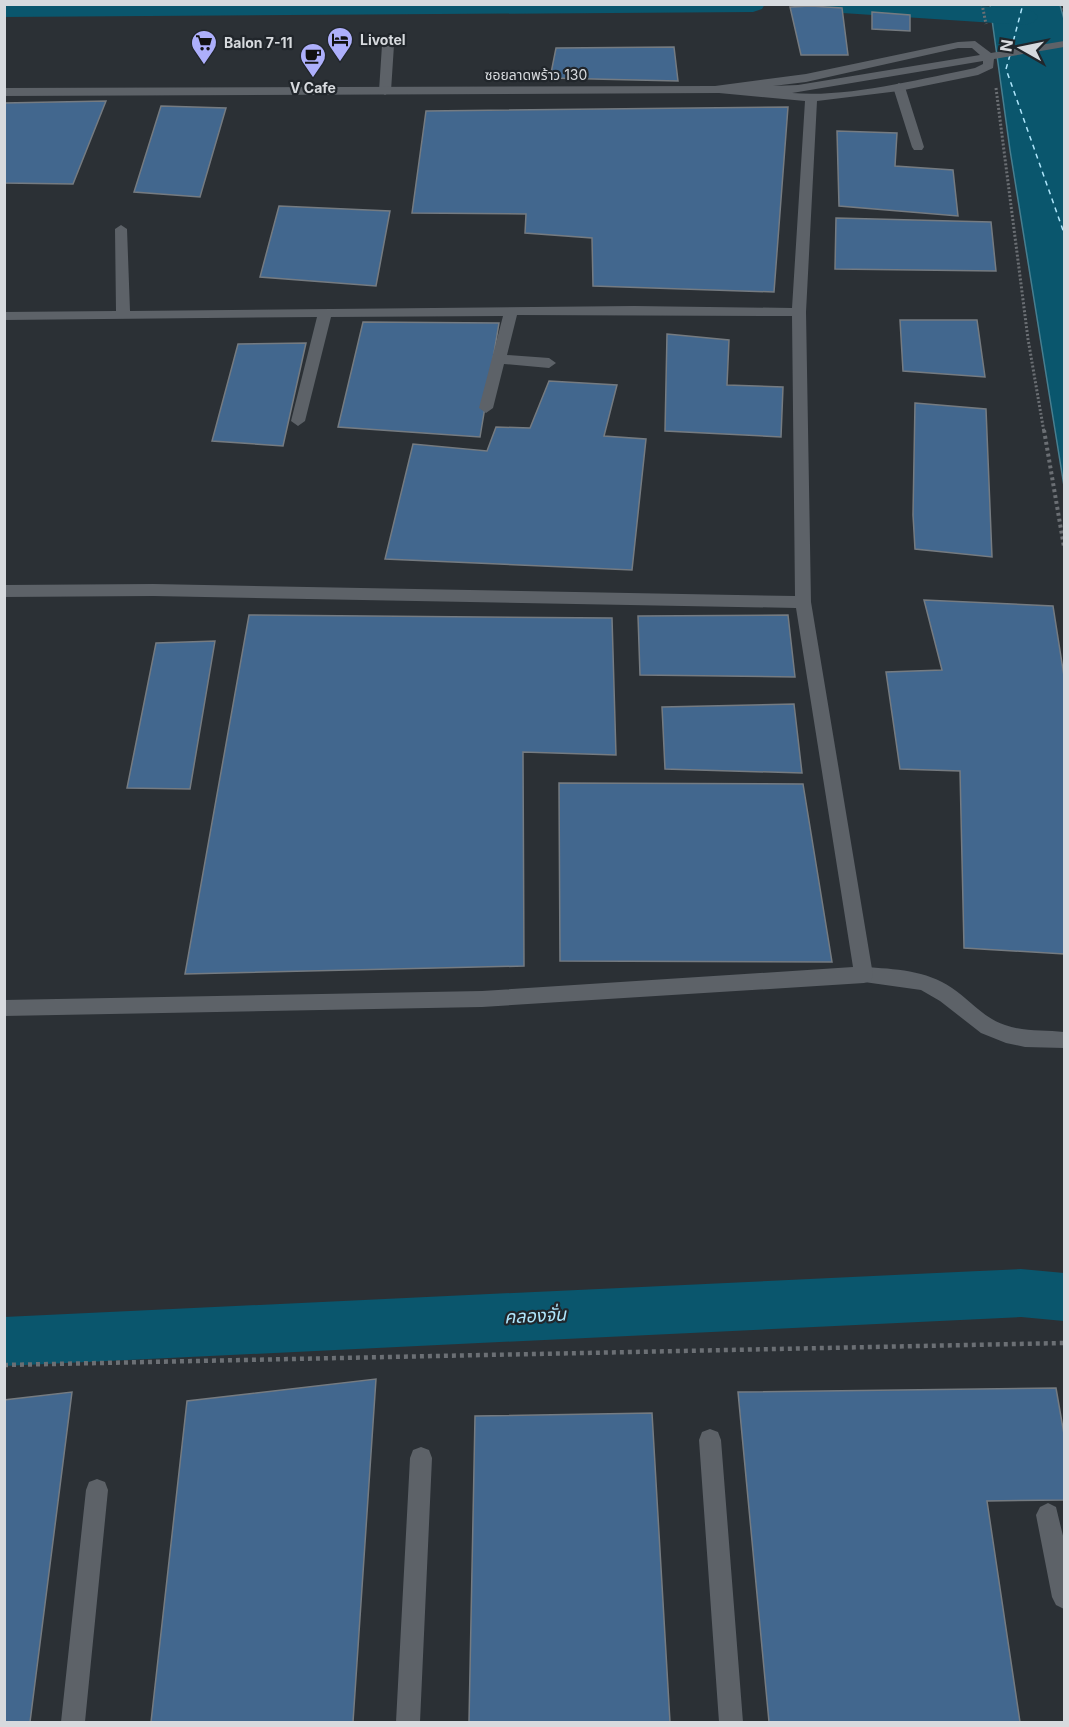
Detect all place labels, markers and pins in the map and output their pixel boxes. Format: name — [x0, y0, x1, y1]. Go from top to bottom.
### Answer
hotel icon: Livotel — [325, 25, 355, 63]
supermarket icon: Balon 7-11 — [189, 28, 219, 66]
place label: Livotel — [360, 31, 406, 48]
place label: Balon 7-11 — [224, 34, 293, 51]
cafe icon: V Cafe — [298, 41, 328, 79]
place label: V Cafe — [290, 79, 336, 96]

